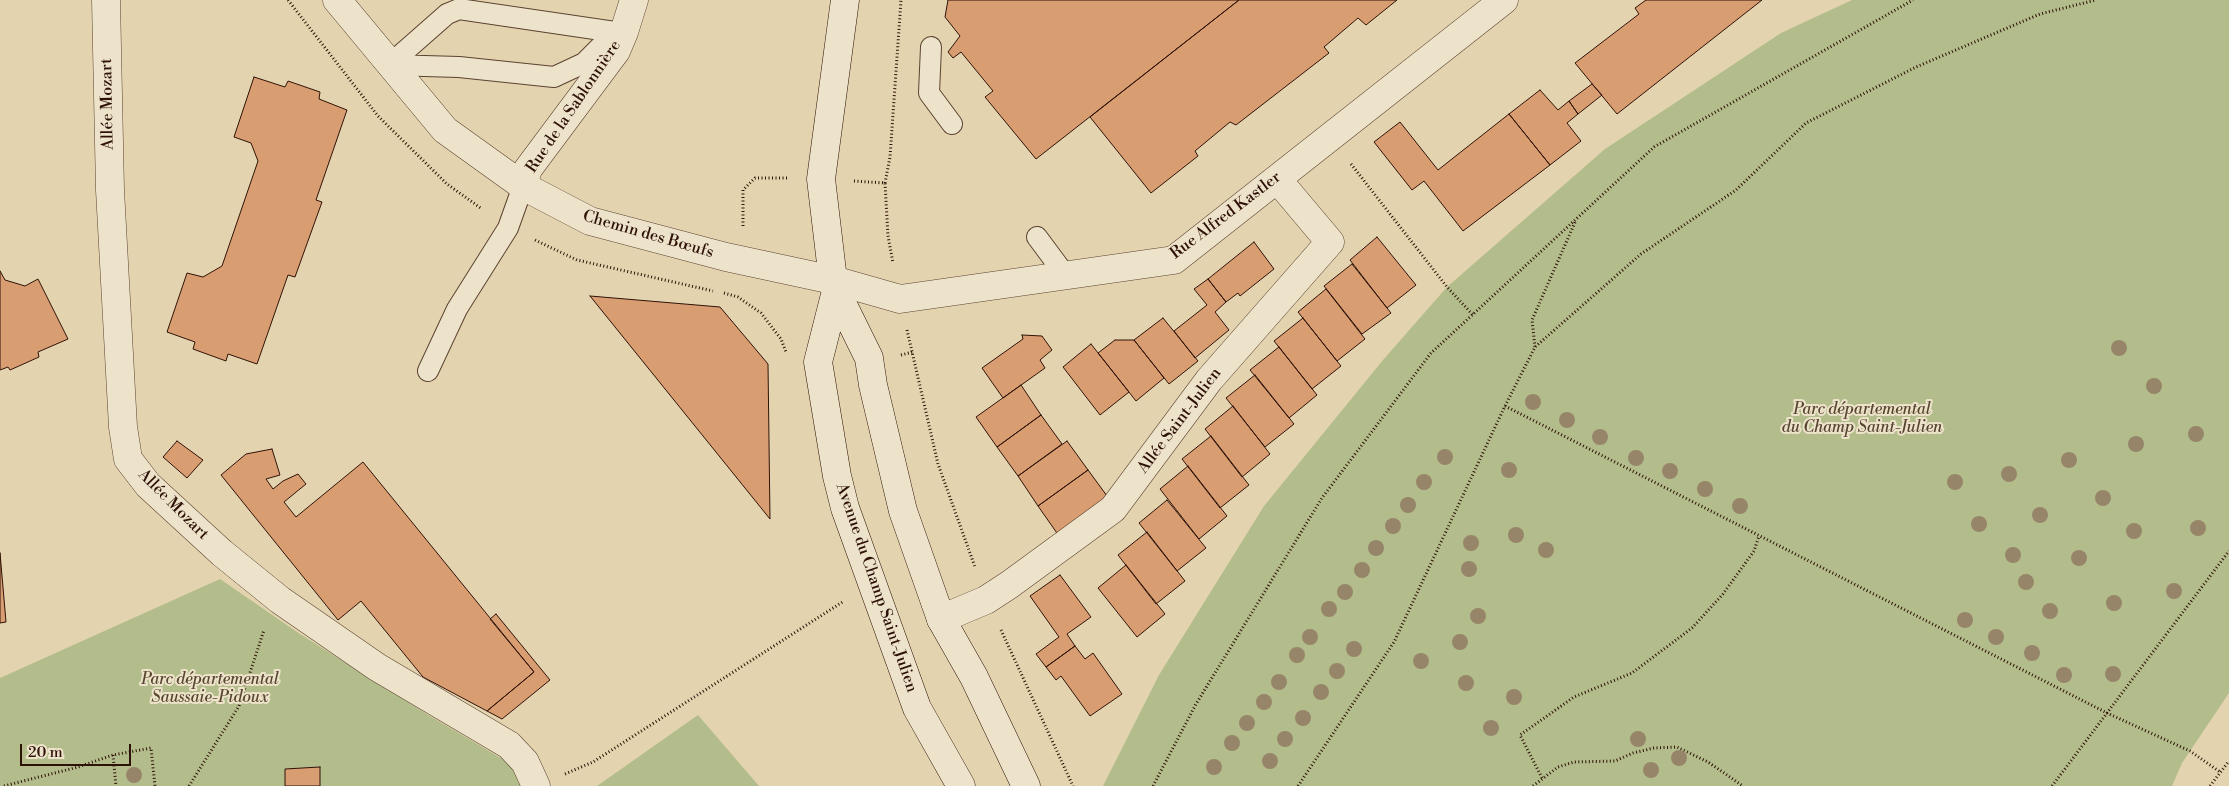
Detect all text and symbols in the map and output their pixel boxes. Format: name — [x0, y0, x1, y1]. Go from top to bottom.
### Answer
street label: Rue de la Sablonnière — [523, 37, 625, 177]
street label: Allée Mozart — [98, 58, 118, 150]
street label: Rue Alfred Kastler — [1167, 168, 1285, 264]
street label: Chemin des Bœufs — [580, 207, 716, 263]
street label: Allée Saint-Julien — [1134, 364, 1226, 478]
park label: Parc départemental du Champ Saint-Julien — [1782, 400, 1942, 438]
street label: Allée Mozart — [134, 466, 212, 544]
street label: Avenue du Champ Saint-Julien — [831, 481, 921, 695]
park label: Parc départemental Saussaie-Pidoux — [141, 670, 279, 708]
scale bar — [22, 734, 134, 766]
text: 20 m — [28, 743, 63, 762]

